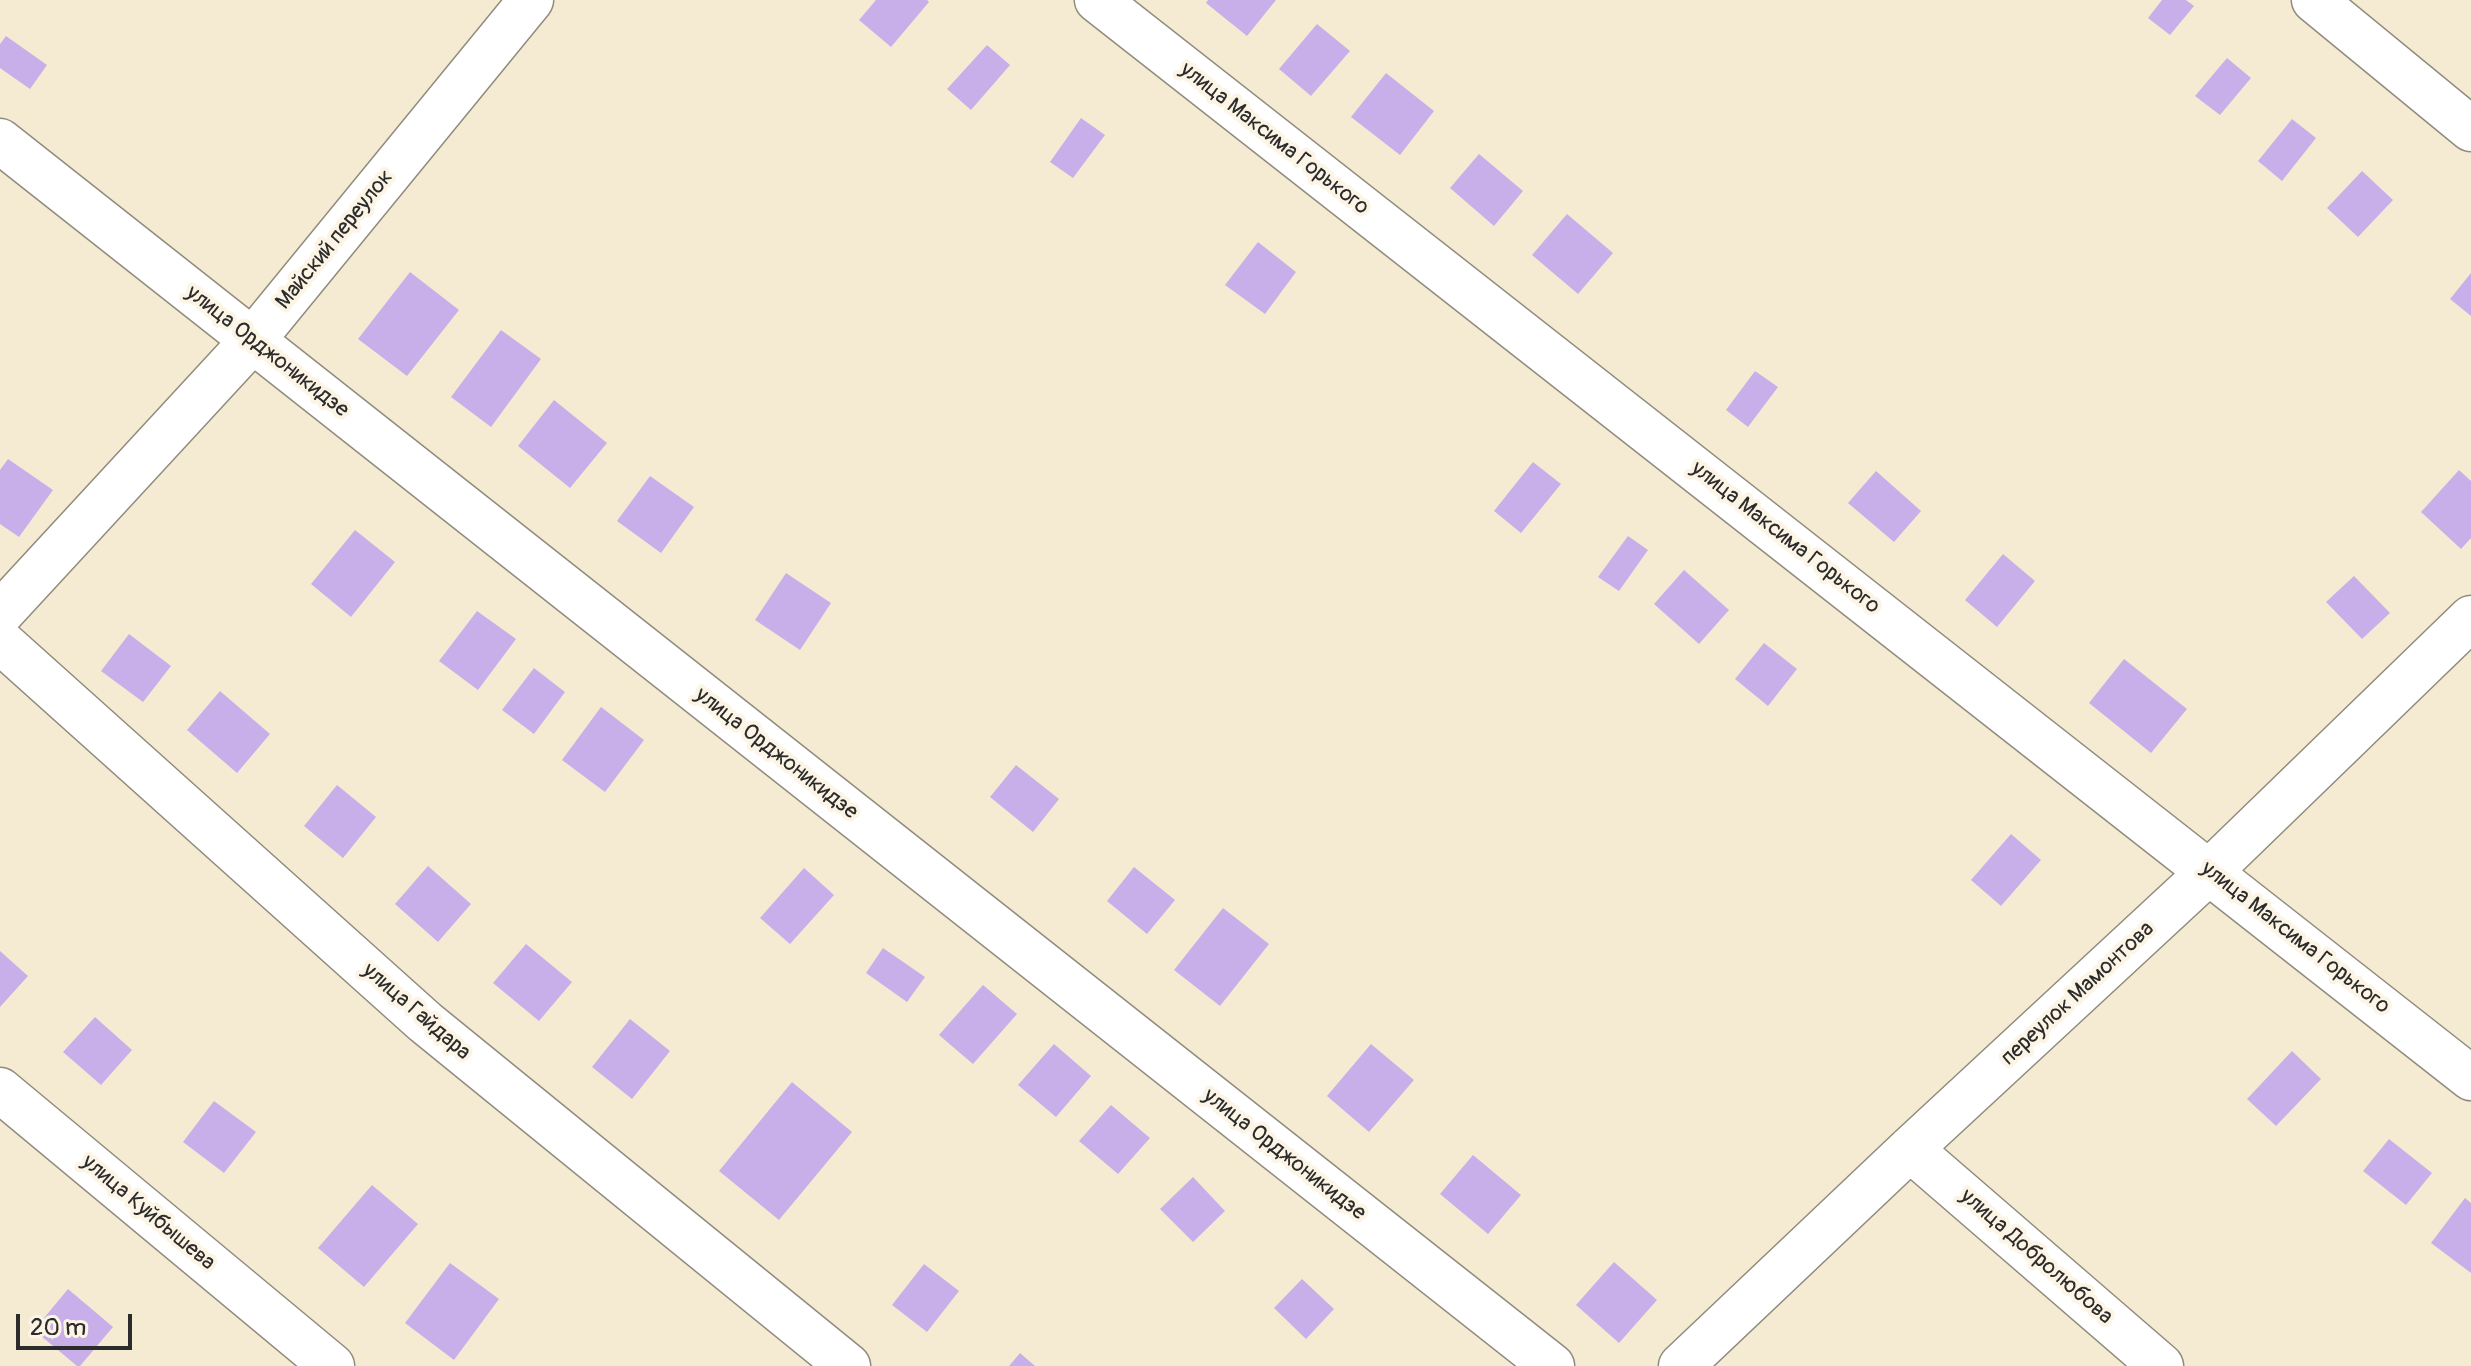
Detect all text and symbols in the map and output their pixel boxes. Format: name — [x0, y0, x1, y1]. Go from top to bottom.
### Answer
street label: улица Максима Горького — [1174, 57, 1374, 221]
street label: Майский переулок — [271, 165, 399, 315]
street label: улица Орджоникидзе — [180, 280, 354, 424]
street label: улица Максима Горького — [1685, 456, 1885, 620]
street label: улица Орджоникидзе — [689, 682, 863, 826]
street label: улица Максима Горького — [2195, 856, 2395, 1020]
street label: переулок Мамонтова — [1996, 916, 2160, 1072]
street label: улица Гайдара — [356, 958, 476, 1066]
street label: улица Орджоникидзе — [1197, 1083, 1371, 1227]
street label: улица Куйбышева — [76, 1149, 220, 1277]
street label: улица Добролюбова — [1954, 1184, 2118, 1330]
scale bar — [20, 1298, 136, 1348]
text: 20 m — [30, 1313, 86, 1342]

